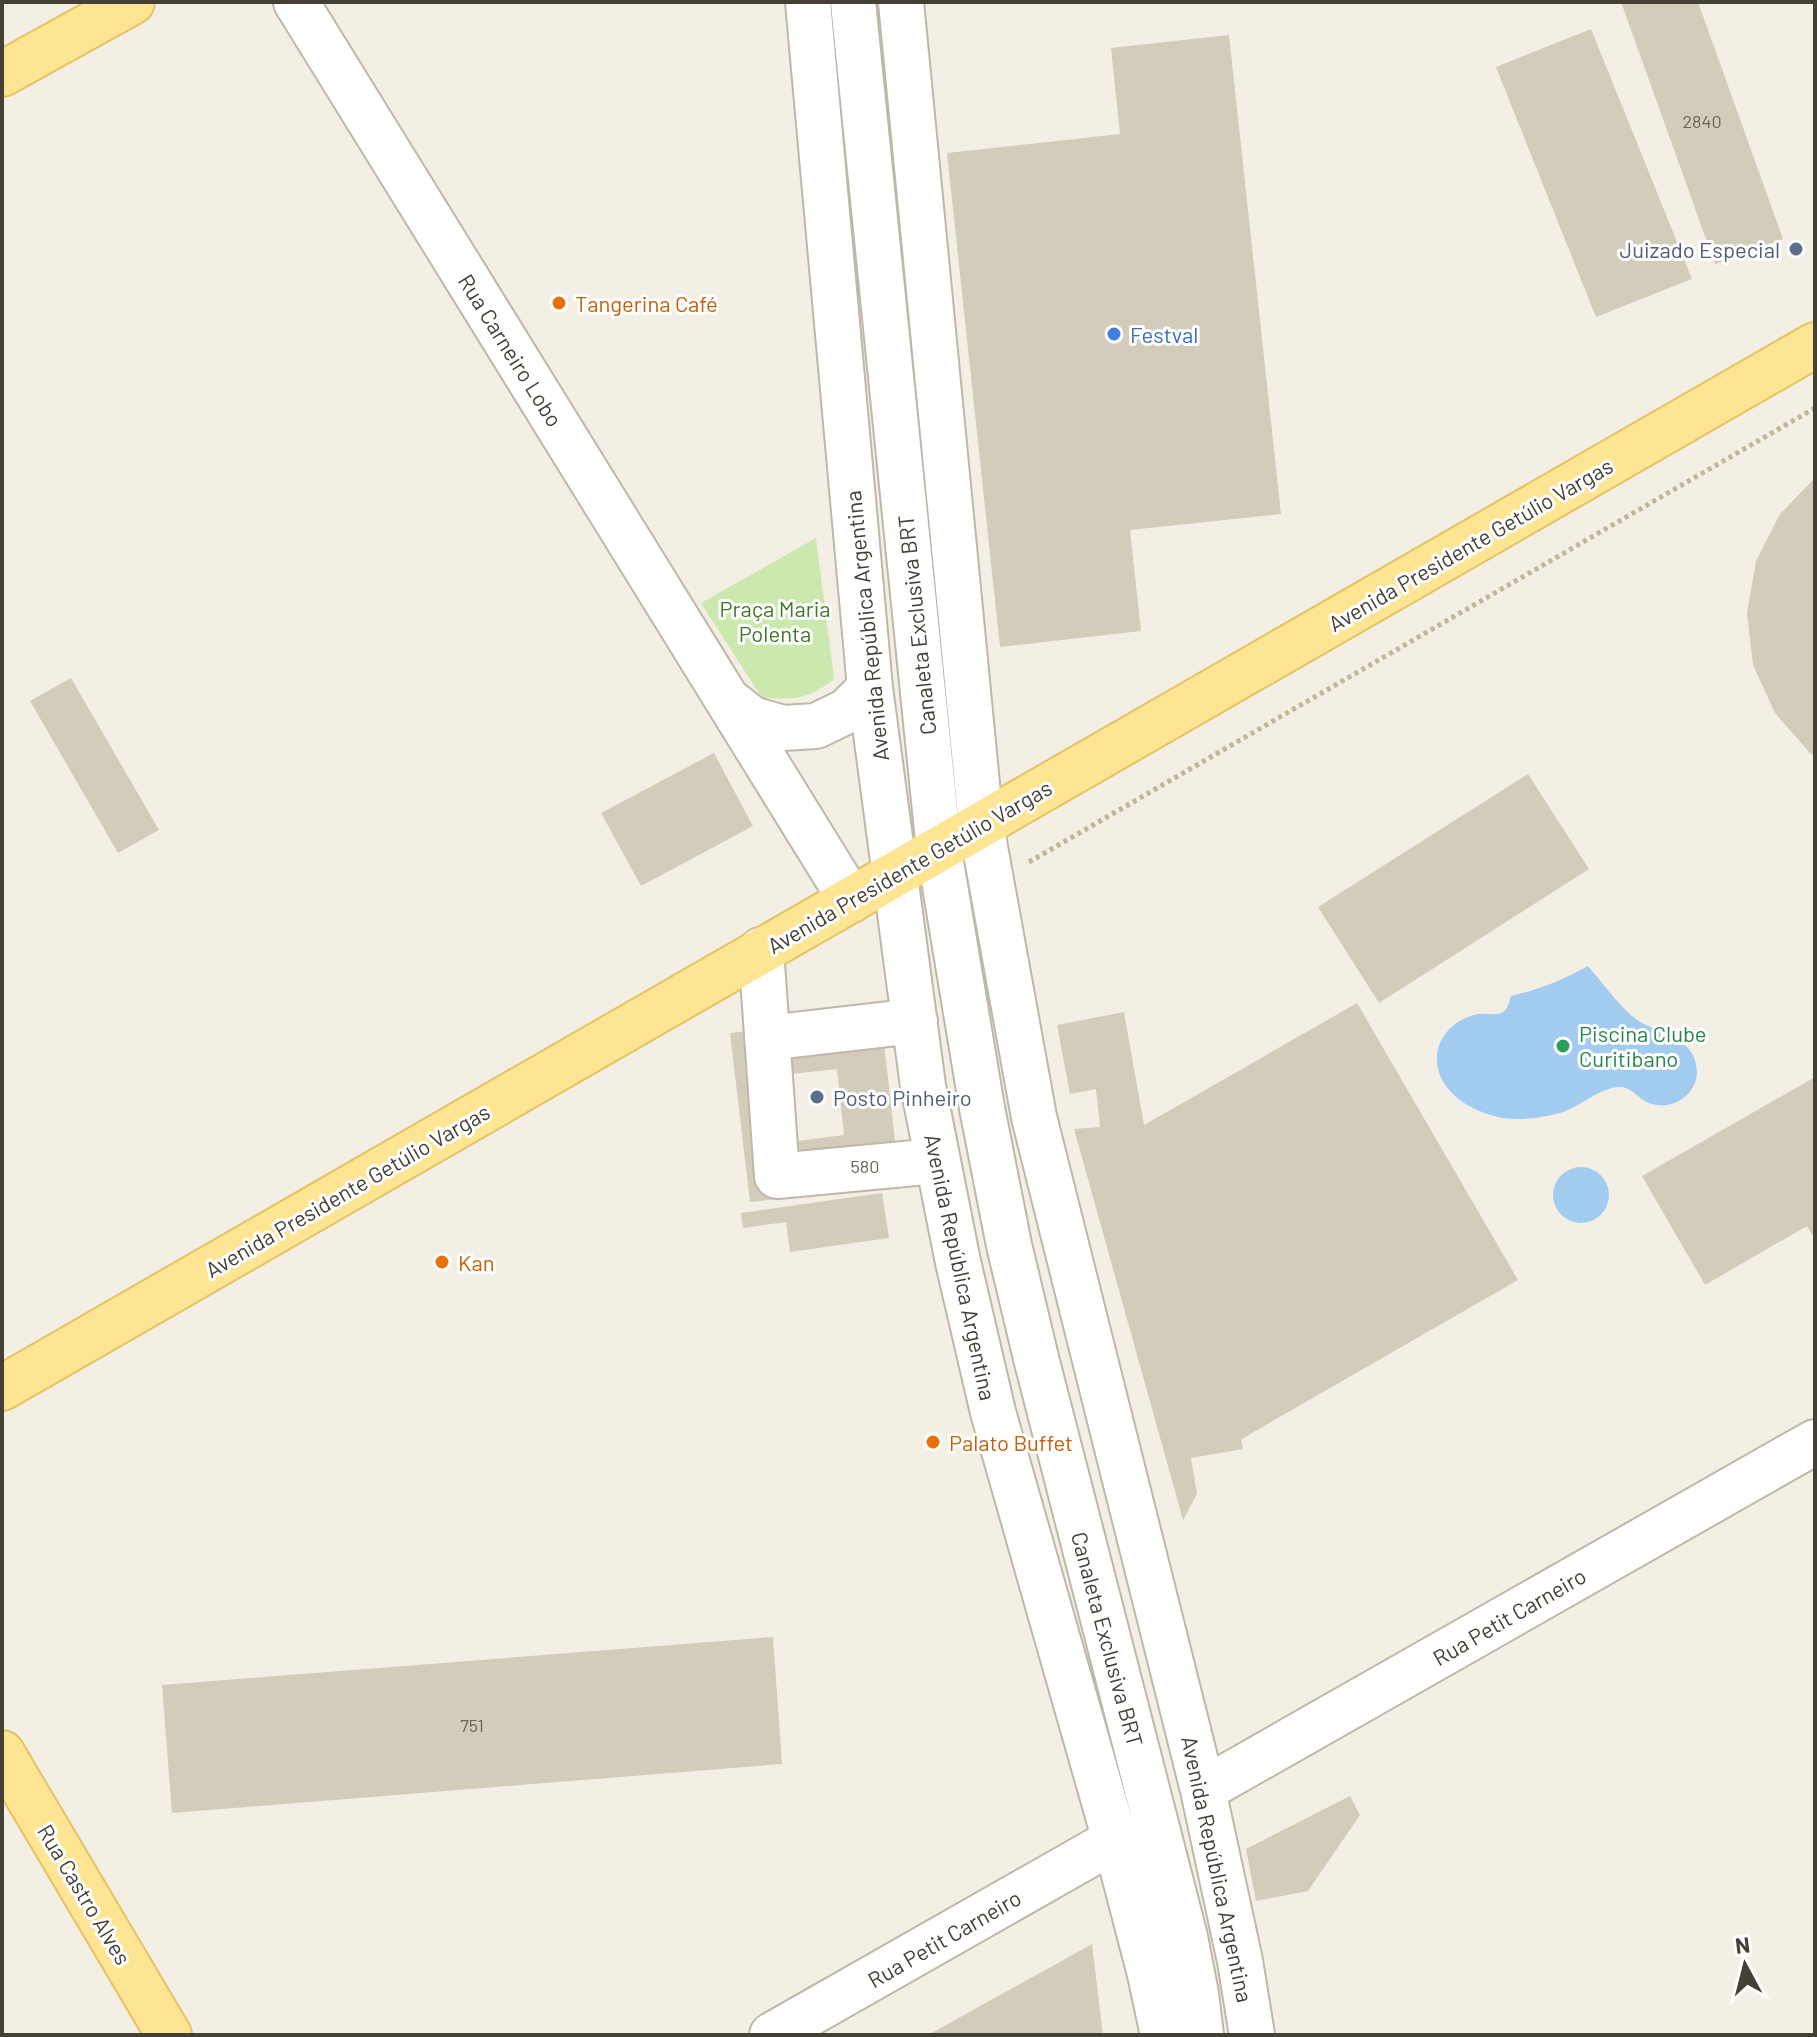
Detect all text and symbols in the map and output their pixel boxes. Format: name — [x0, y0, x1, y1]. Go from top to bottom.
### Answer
house number: 2840 — [1682, 110, 1722, 132]
place label: Juizado Especial — [1620, 236, 1780, 262]
marker: Juizado Especial — [1787, 240, 1805, 258]
street label: Rua Carneiro Lobo — [454, 269, 568, 431]
place label: Tangerina Café — [575, 290, 718, 316]
marker: Tangerina Café — [550, 294, 568, 312]
place label: Festval — [1130, 321, 1198, 347]
marker: Festval — [1105, 325, 1123, 343]
street label: Avenida Presidente Getúlio Vargas — [1323, 452, 1617, 636]
street label: Avenida República Argentina — [839, 490, 893, 762]
street label: Canaleta Exclusiva BRT — [892, 514, 940, 736]
park label: Praça Maria Polenta — [719, 595, 831, 646]
street label: Avenida Presidente Getúlio Vargas — [762, 774, 1056, 958]
place label: Piscina Clube Curitibano — [1579, 1020, 1707, 1071]
marker: Piscina Clube Curitibano — [1554, 1037, 1572, 1055]
place label: Posto Pinheiro — [833, 1084, 972, 1110]
marker: Posto Pinheiro — [808, 1088, 826, 1106]
street label: Avenida Presidente Getúlio Vargas — [200, 1098, 494, 1282]
street label: Avenida República Argentina — [920, 1131, 1002, 1403]
house number: 580 — [851, 1155, 879, 1177]
place label: Kan — [458, 1249, 495, 1275]
marker: Kan — [433, 1253, 451, 1271]
place label: Palato Buffet — [949, 1429, 1073, 1455]
marker: Palato Buffet — [924, 1433, 942, 1451]
street label: Canaleta Exclusiva BRT — [1067, 1529, 1149, 1749]
street label: Rua Petit Carneiro — [1428, 1562, 1590, 1670]
house number: 751 — [460, 1714, 484, 1736]
street label: Avenida República Argentina — [1177, 1733, 1259, 2005]
street label: Rua Castro Alves — [33, 1819, 137, 1969]
street label: Rua Petit Carneiro — [863, 1884, 1025, 1992]
north arrow — [1705, 1925, 1785, 2005]
text: N — [1734, 1930, 1751, 1958]

